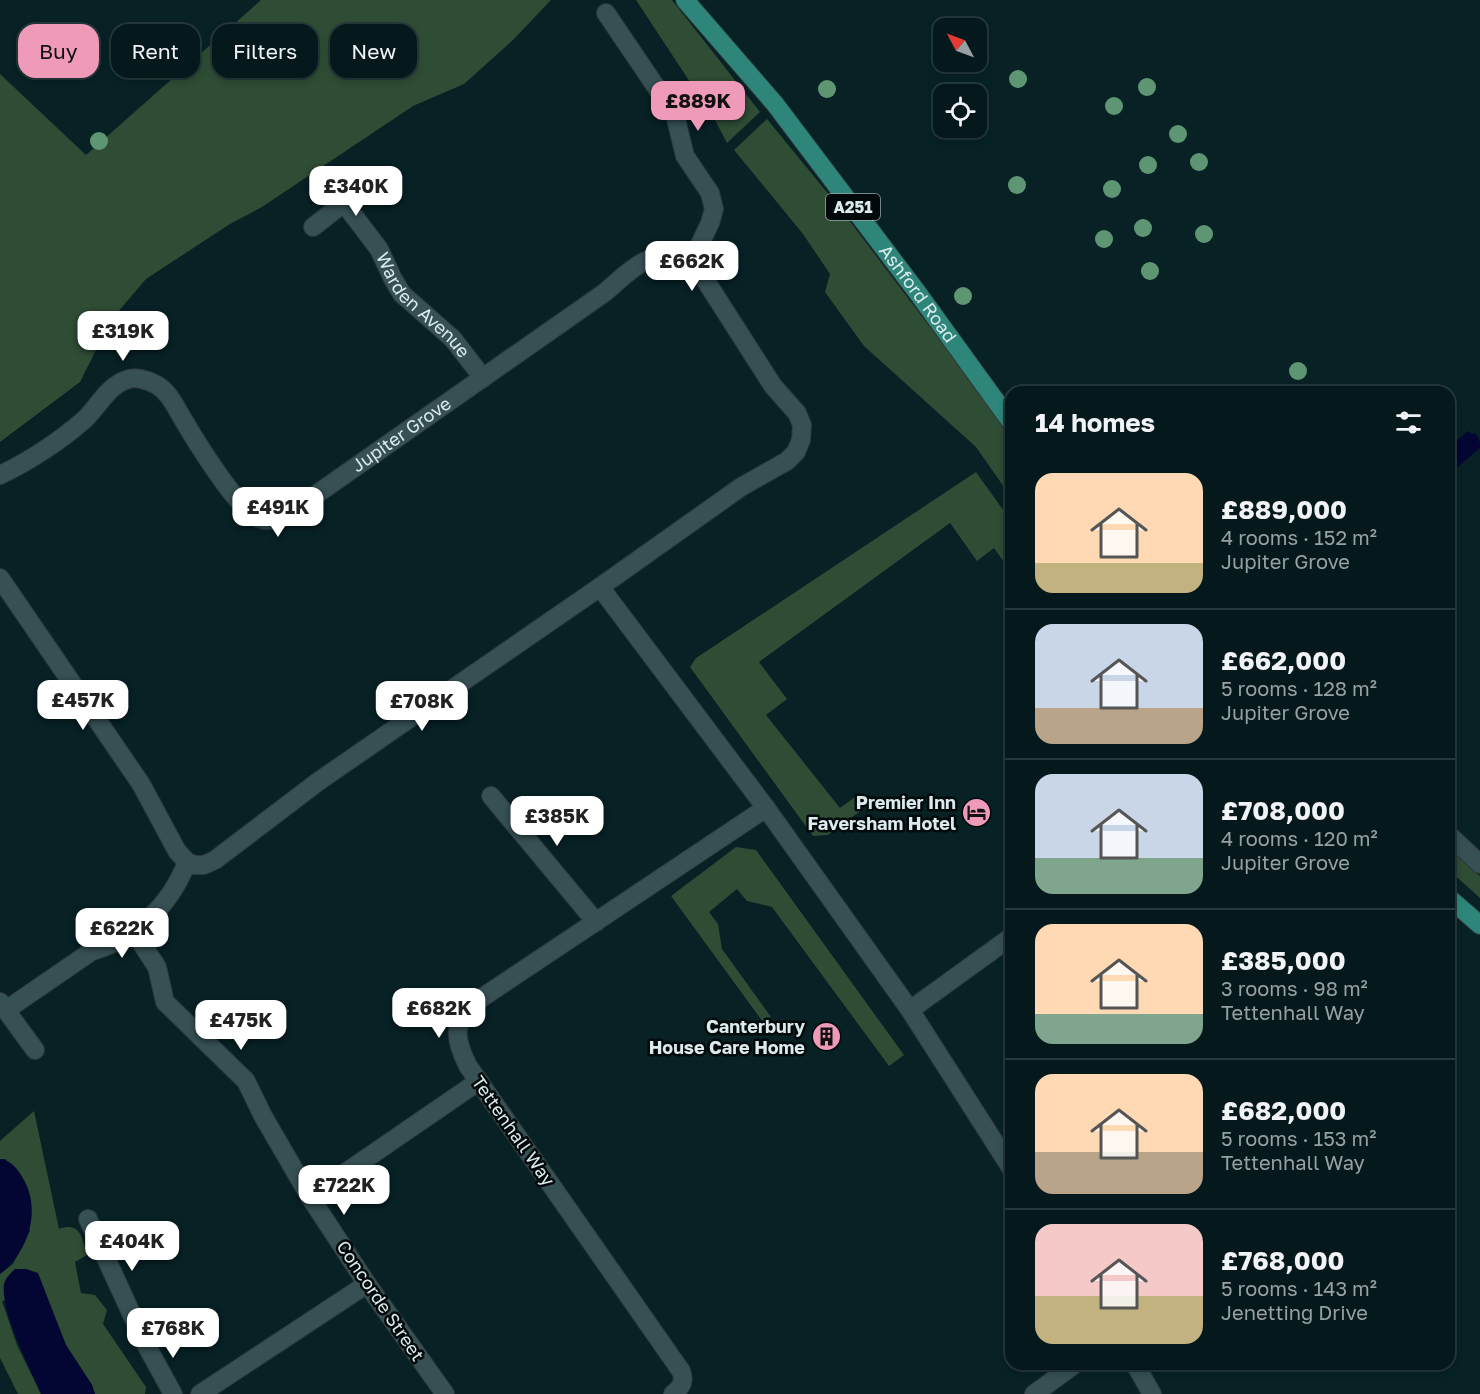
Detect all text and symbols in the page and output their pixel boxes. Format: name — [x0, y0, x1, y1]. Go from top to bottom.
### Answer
north arrow — [933, 18, 987, 72]
map controls — [933, 18, 987, 138]
chip: Buy — [18, 24, 99, 78]
chip: Rent — [111, 24, 200, 78]
chip: Filters — [212, 24, 318, 78]
chip: New — [330, 24, 417, 78]
pin: £889K — [656, 81, 740, 132]
button: locate — [933, 84, 987, 138]
text: £889K — [665, 88, 731, 112]
pin: £340K — [314, 166, 398, 217]
text: £340K — [323, 173, 389, 197]
road number: A251 — [826, 194, 880, 220]
street label: Ashford Road — [875, 240, 962, 347]
pin: £662K — [650, 241, 734, 292]
text: £662K — [659, 248, 725, 272]
street label: Warden Avenue — [372, 249, 475, 362]
pin: £319K — [81, 311, 165, 362]
text: £319K — [92, 318, 154, 342]
street label: Jupiter Grove — [347, 392, 455, 476]
icon: filters — [1392, 406, 1425, 439]
text: 14 homes — [1035, 407, 1155, 438]
pin: £491K — [236, 487, 320, 538]
text: £491K — [246, 494, 310, 518]
text: £889,000 — [1221, 494, 1347, 525]
icon: home — [1083, 497, 1155, 569]
text: 4 rooms · 152 m² — [1221, 525, 1377, 549]
text: Jupiter Grove — [1221, 549, 1350, 573]
text: £662,000 — [1221, 645, 1346, 676]
icon: home — [1083, 648, 1155, 720]
text: 5 rooms · 128 m² — [1221, 676, 1377, 700]
pin: £457K — [41, 680, 125, 731]
pin: £708K — [380, 681, 464, 732]
text: £457K — [51, 687, 115, 711]
text: £708K — [390, 688, 454, 712]
text: Jupiter Grove — [1221, 700, 1350, 724]
place label: Premier Inn Faversham Hotel — [808, 791, 956, 834]
text: £708,000 — [1221, 795, 1345, 826]
pin: £385K — [515, 796, 599, 847]
hotel icon: Premier Inn Faversham Hotel — [961, 797, 993, 829]
icon: home — [1083, 798, 1155, 870]
text: £385K — [525, 803, 589, 827]
text: 4 rooms · 120 m² — [1221, 826, 1378, 850]
text: Jupiter Grove — [1221, 850, 1350, 874]
pin: £622K — [80, 908, 164, 959]
text: £622K — [90, 915, 154, 939]
text: £385,000 — [1221, 945, 1346, 976]
icon: home — [1083, 948, 1155, 1020]
text: 3 rooms · 98 m² — [1221, 976, 1368, 1000]
pin: £682K — [397, 988, 481, 1039]
text: £682K — [406, 995, 472, 1019]
pin: £475K — [199, 1000, 283, 1051]
text: Tettenhall Way — [1221, 1000, 1365, 1024]
text: £475K — [209, 1007, 273, 1031]
place label: Canterbury House Care Home — [649, 1015, 805, 1058]
building icon: Canterbury House Care Home — [810, 1021, 842, 1053]
street label: Tettenhall Way — [468, 1071, 560, 1190]
text: £682,000 — [1221, 1095, 1346, 1126]
icon: home — [1083, 1098, 1155, 1170]
text: 5 rooms · 153 m² — [1221, 1126, 1376, 1150]
text: Tettenhall Way — [1221, 1150, 1365, 1174]
pin: £722K — [302, 1165, 386, 1216]
text: £722K — [313, 1172, 376, 1196]
pin: £404K — [90, 1221, 174, 1272]
text: £404K — [99, 1228, 165, 1252]
street label: Concorde Street — [332, 1236, 429, 1365]
text: £768,000 — [1221, 1245, 1345, 1276]
icon: home — [1083, 1248, 1155, 1320]
text: 5 rooms · 143 m² — [1221, 1276, 1377, 1300]
text: Jenetting Drive — [1221, 1300, 1368, 1324]
pin: £768K — [131, 1308, 215, 1359]
text: £768K — [141, 1315, 205, 1339]

